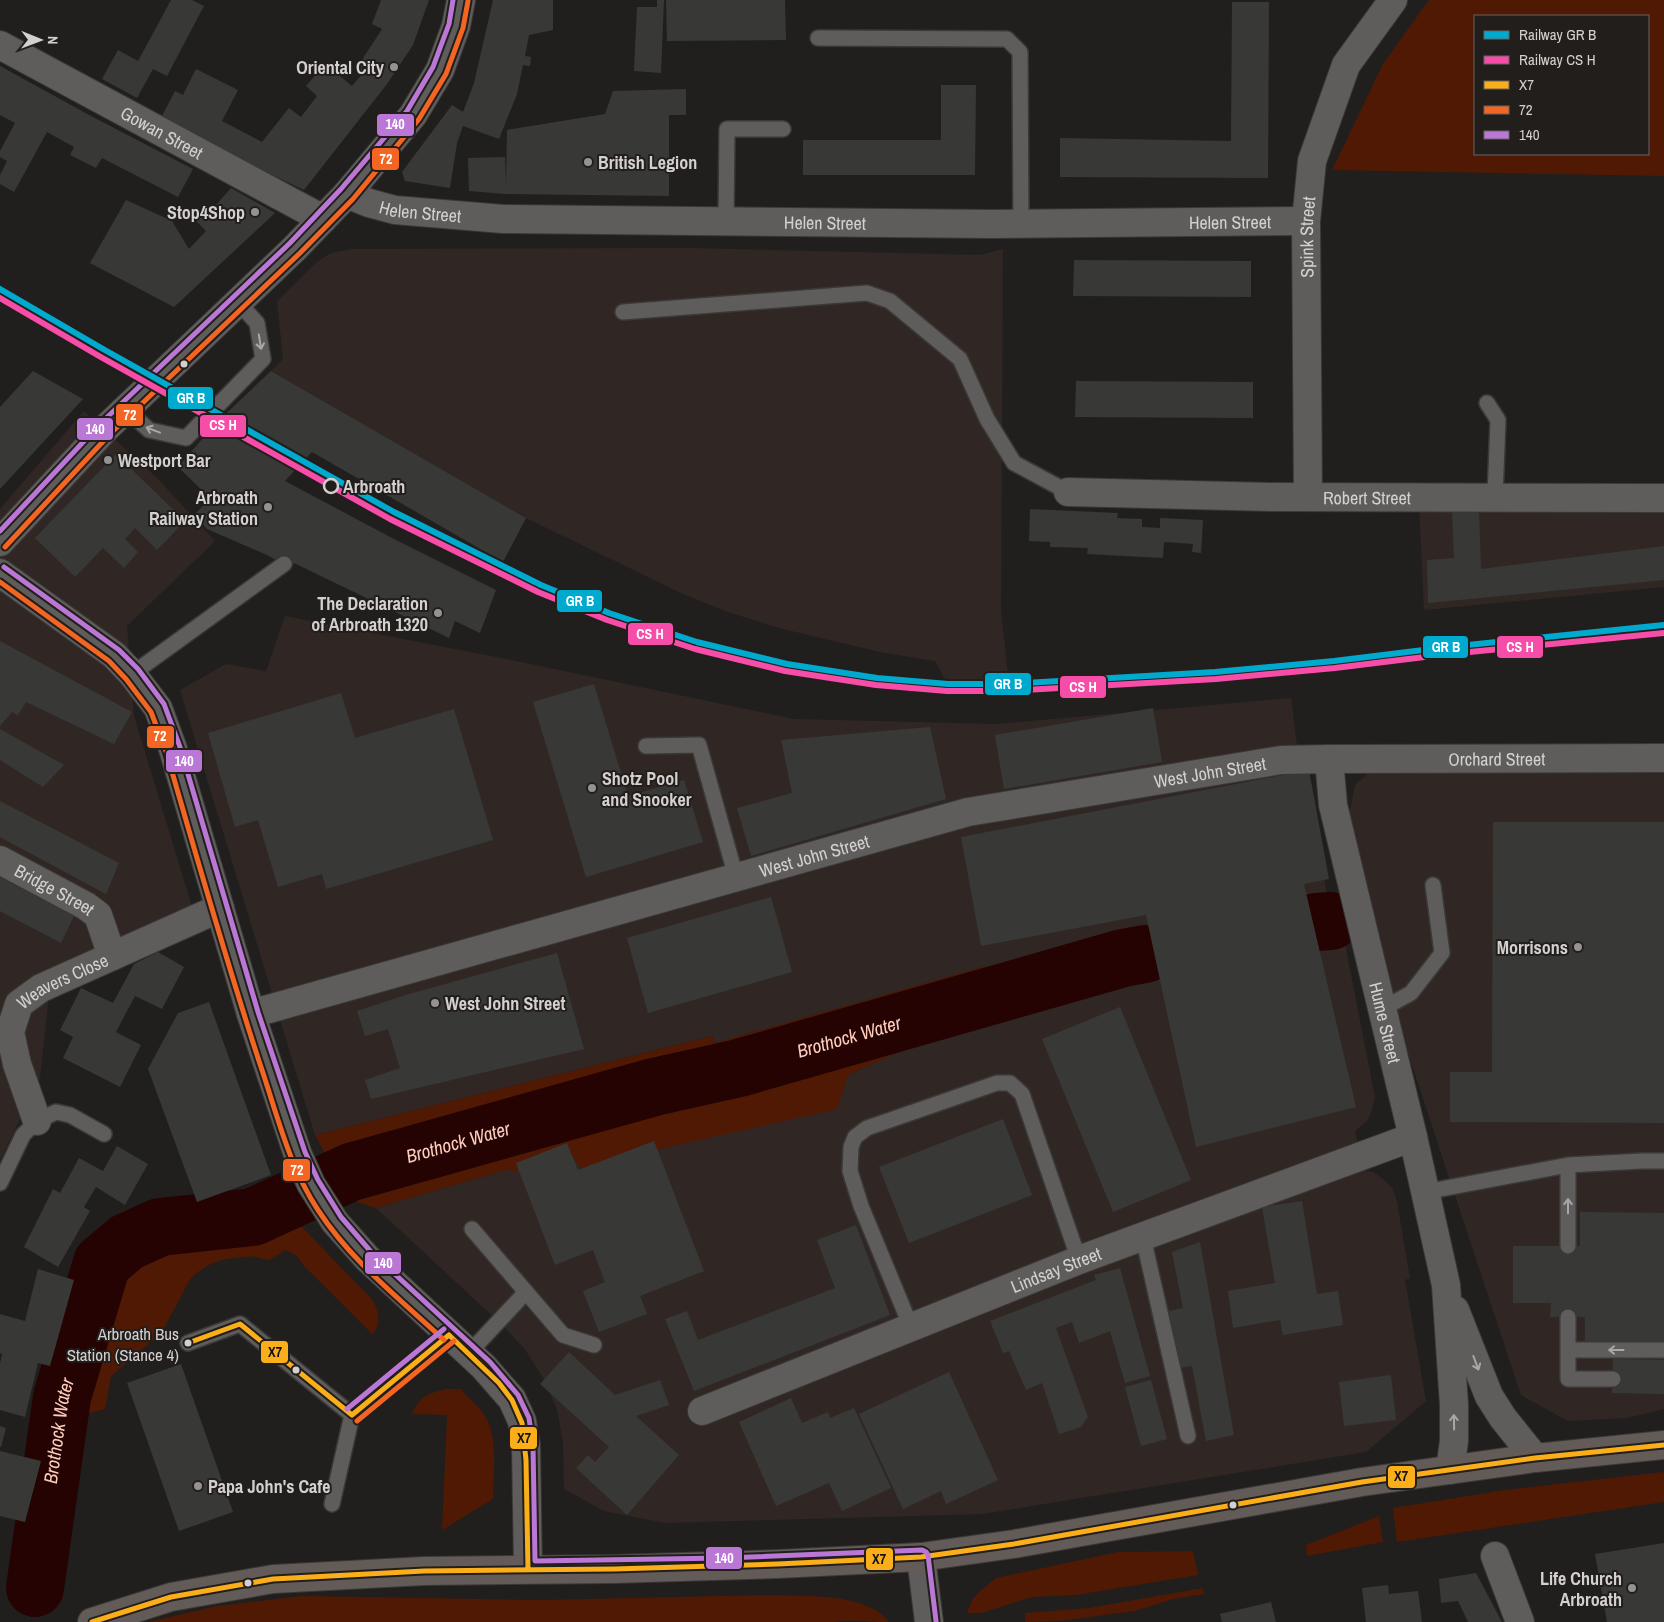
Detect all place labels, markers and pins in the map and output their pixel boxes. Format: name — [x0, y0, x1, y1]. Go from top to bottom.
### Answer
place label: Oriental City — [296, 55, 385, 80]
marker: Oriental City — [388, 61, 400, 73]
place label: British Legion — [598, 150, 697, 175]
marker: British Legion — [582, 156, 594, 168]
place label: Stop4Shop — [167, 200, 245, 225]
marker: Stop4Shop — [249, 206, 261, 218]
unlabelled marker — [179, 359, 189, 369]
place label: Westport Bar — [118, 448, 211, 473]
marker: Westport Bar — [102, 454, 114, 466]
place label: Arbroath — [343, 474, 405, 499]
marker: Arbroath — [323, 478, 339, 494]
place label: Arbroath Railway Station — [149, 485, 258, 531]
marker: Arbroath Railway Station — [262, 501, 274, 513]
place label: The Declaration of Arbroath 1320 — [311, 591, 428, 637]
marker: The Declaration of Arbroath 1320 — [432, 607, 444, 619]
place label: Shotz Pool and Snooker — [602, 766, 692, 812]
marker: Shotz Pool and Snooker — [586, 782, 598, 794]
place label: Morrisons — [1497, 935, 1568, 960]
marker: Morrisons — [1572, 941, 1584, 953]
place label: West John Street — [445, 991, 565, 1016]
marker: West John Street — [429, 997, 441, 1009]
place label: Arbroath Bus Station (Stance 4) — [67, 1322, 179, 1366]
marker: Arbroath Bus Station (Stance 4) — [183, 1338, 193, 1348]
unlabelled marker — [291, 1365, 301, 1375]
place label: Papa John's Cafe — [208, 1474, 330, 1499]
marker: Papa John's Cafe — [192, 1480, 204, 1492]
unlabelled marker — [1228, 1500, 1238, 1510]
place label: Life Church Arbroath — [1540, 1566, 1622, 1612]
unlabelled marker — [243, 1578, 253, 1588]
marker: Life Church Arbroath — [1626, 1582, 1638, 1594]

